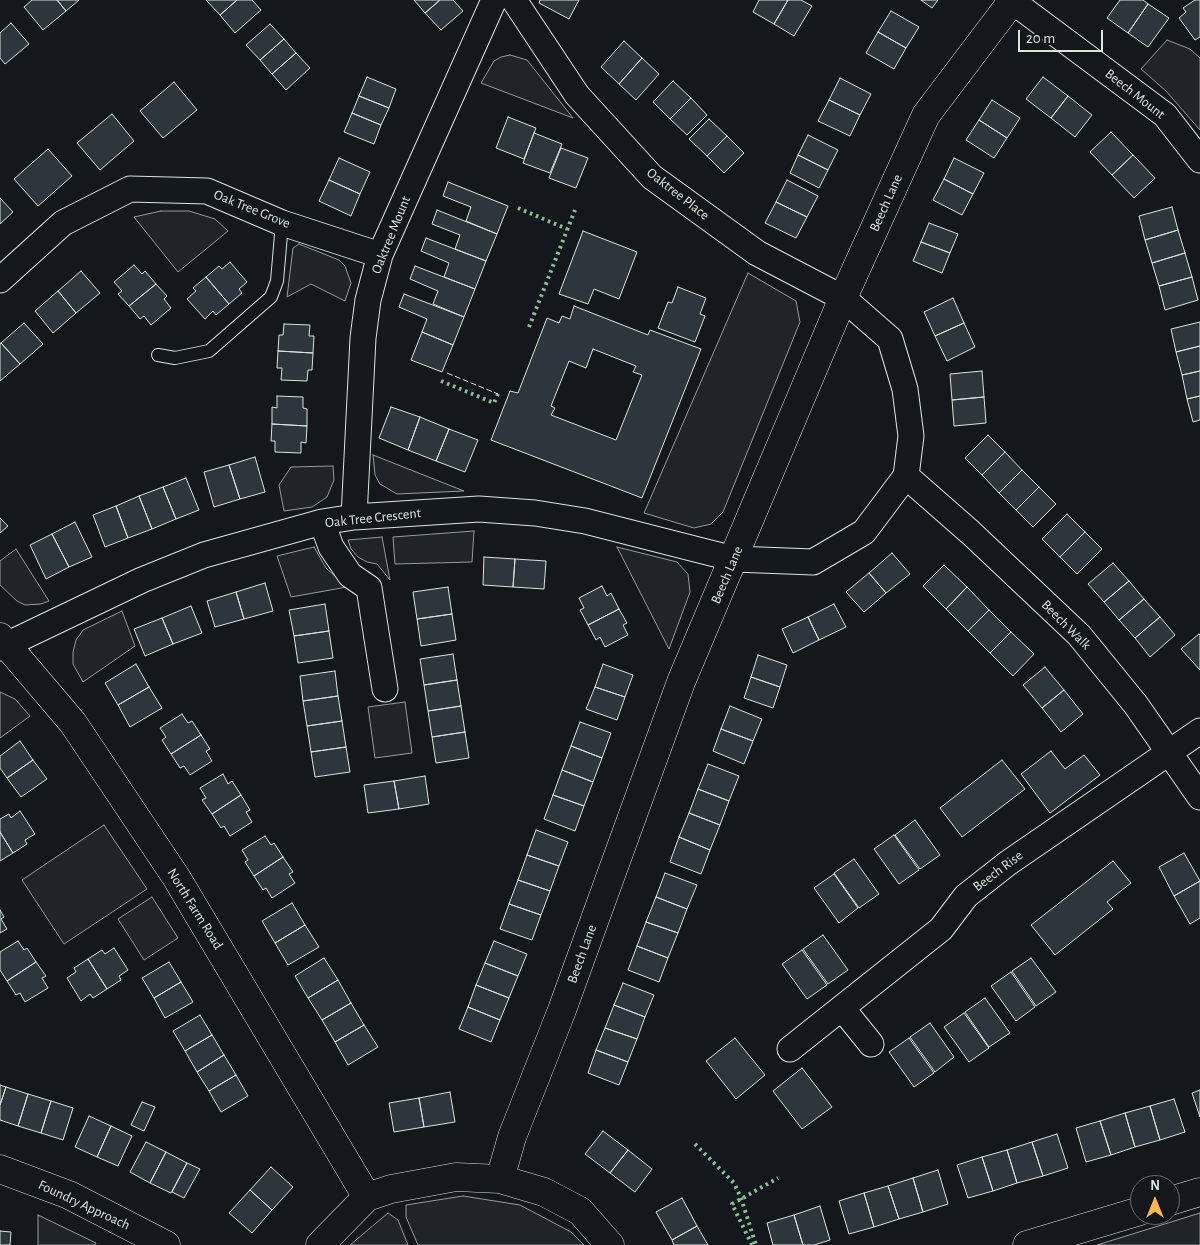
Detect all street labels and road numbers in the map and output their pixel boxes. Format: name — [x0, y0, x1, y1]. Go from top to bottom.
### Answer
street label: Beech Mount — [1102, 65, 1168, 123]
street label: Oaktree Place — [643, 164, 713, 224]
street label: Beech Lane — [866, 172, 906, 234]
street label: Oak Tree Grove — [211, 186, 293, 232]
street label: Oaktree Mount — [368, 194, 414, 276]
street label: Oak Tree Crescent — [324, 505, 422, 531]
street label: Beech Lane — [707, 544, 747, 606]
street label: Beech Walk — [1038, 597, 1094, 653]
street label: Beech Rise — [970, 847, 1026, 895]
street label: North Farm Road — [163, 865, 227, 953]
street label: Beech Lane — [564, 922, 600, 986]
street label: Foundry Approach — [35, 1176, 133, 1234]

